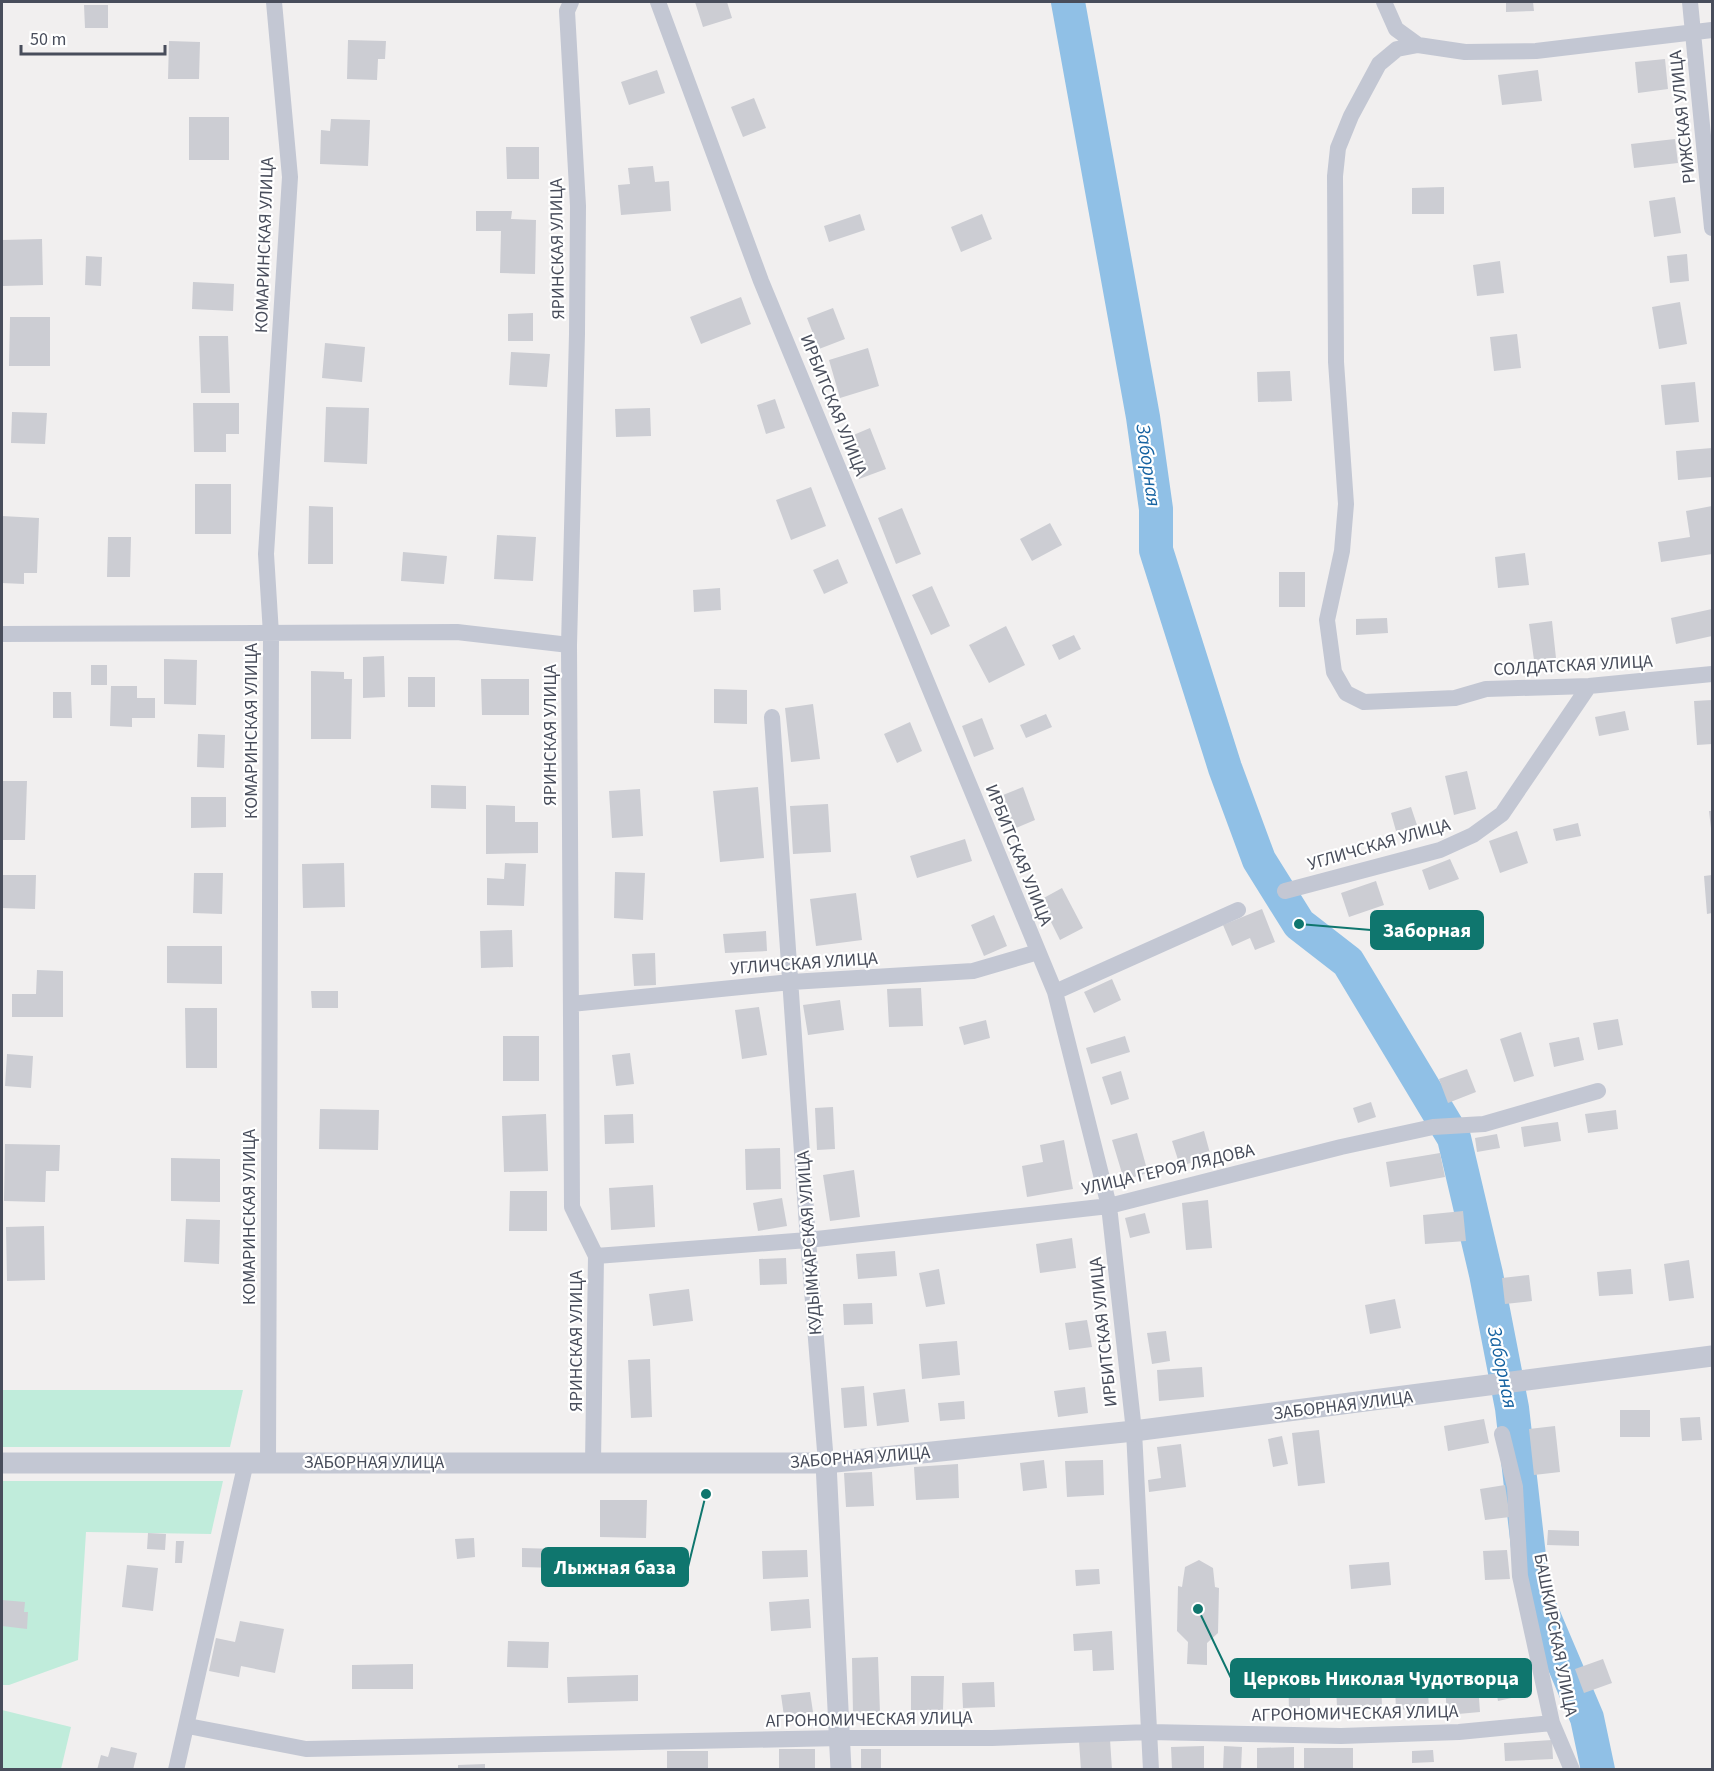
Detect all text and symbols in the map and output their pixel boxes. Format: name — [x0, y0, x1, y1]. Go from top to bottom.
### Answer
scale bar — [21, 18, 165, 56]
text: 50 m — [30, 27, 66, 52]
street label: РИЖСКАЯ УЛИЦА — [1663, 49, 1702, 185]
street label: КОМАРИНСКАЯ УЛИЦА — [249, 156, 280, 333]
street label: ЯРИНСКАЯ УЛИЦА — [544, 178, 571, 320]
street label: ИРБИТСКАЯ УЛИЦА — [794, 331, 873, 480]
water label: Заборная — [1128, 422, 1168, 509]
street label: КОМАРИНСКАЯ УЛИЦА — [239, 643, 264, 819]
street label: СОЛДАТСКАЯ УЛИЦА — [1493, 649, 1654, 682]
street label: ЯРИНСКАЯ УЛИЦА — [538, 664, 563, 806]
street label: ИРБИТСКАЯ УЛИЦА — [979, 781, 1058, 930]
street label: УГЛИЧСКАЯ УЛИЦА — [1305, 812, 1454, 877]
callout: Заборная — [1371, 911, 1483, 949]
text: Заборная — [1383, 917, 1471, 945]
street label: УГЛИЧСКАЯ УЛИЦА — [730, 946, 879, 981]
street label: КОМАРИНСКАЯ УЛИЦА — [237, 1129, 262, 1305]
street label: УЛИЦА ГЕРОЯ ЛЯДОВА — [1079, 1137, 1257, 1202]
street label: КУДЫМКАРСКАЯ УЛИЦА — [791, 1150, 828, 1336]
street label: ИРБИТСКАЯ УЛИЦА — [1083, 1255, 1124, 1408]
street label: ЯРИНСКАЯ УЛИЦА — [564, 1270, 589, 1412]
water label: Заборная — [1480, 1323, 1524, 1411]
street label: ЗАБОРНАЯ УЛИЦА — [1272, 1385, 1415, 1426]
street label: ЗАБОРНАЯ УЛИЦА — [789, 1440, 931, 1475]
street label: ЗАБОРНАЯ УЛИЦА — [304, 1450, 444, 1475]
callout: Лыжная база — [542, 1548, 688, 1586]
street label: БАШКИРСКАЯ УЛИЦА — [1527, 1551, 1584, 1719]
text: Лыжная база — [553, 1554, 676, 1582]
callout: Церковь Николая Чудотворца — [1231, 1659, 1531, 1697]
text: Церковь Николая Чудотворца — [1243, 1665, 1519, 1693]
street label: АГРОНОМИЧЕСКАЯ УЛИЦА — [1251, 1699, 1459, 1728]
street label: АГРОНОМИЧЕСКАЯ УЛИЦА — [765, 1705, 973, 1734]

